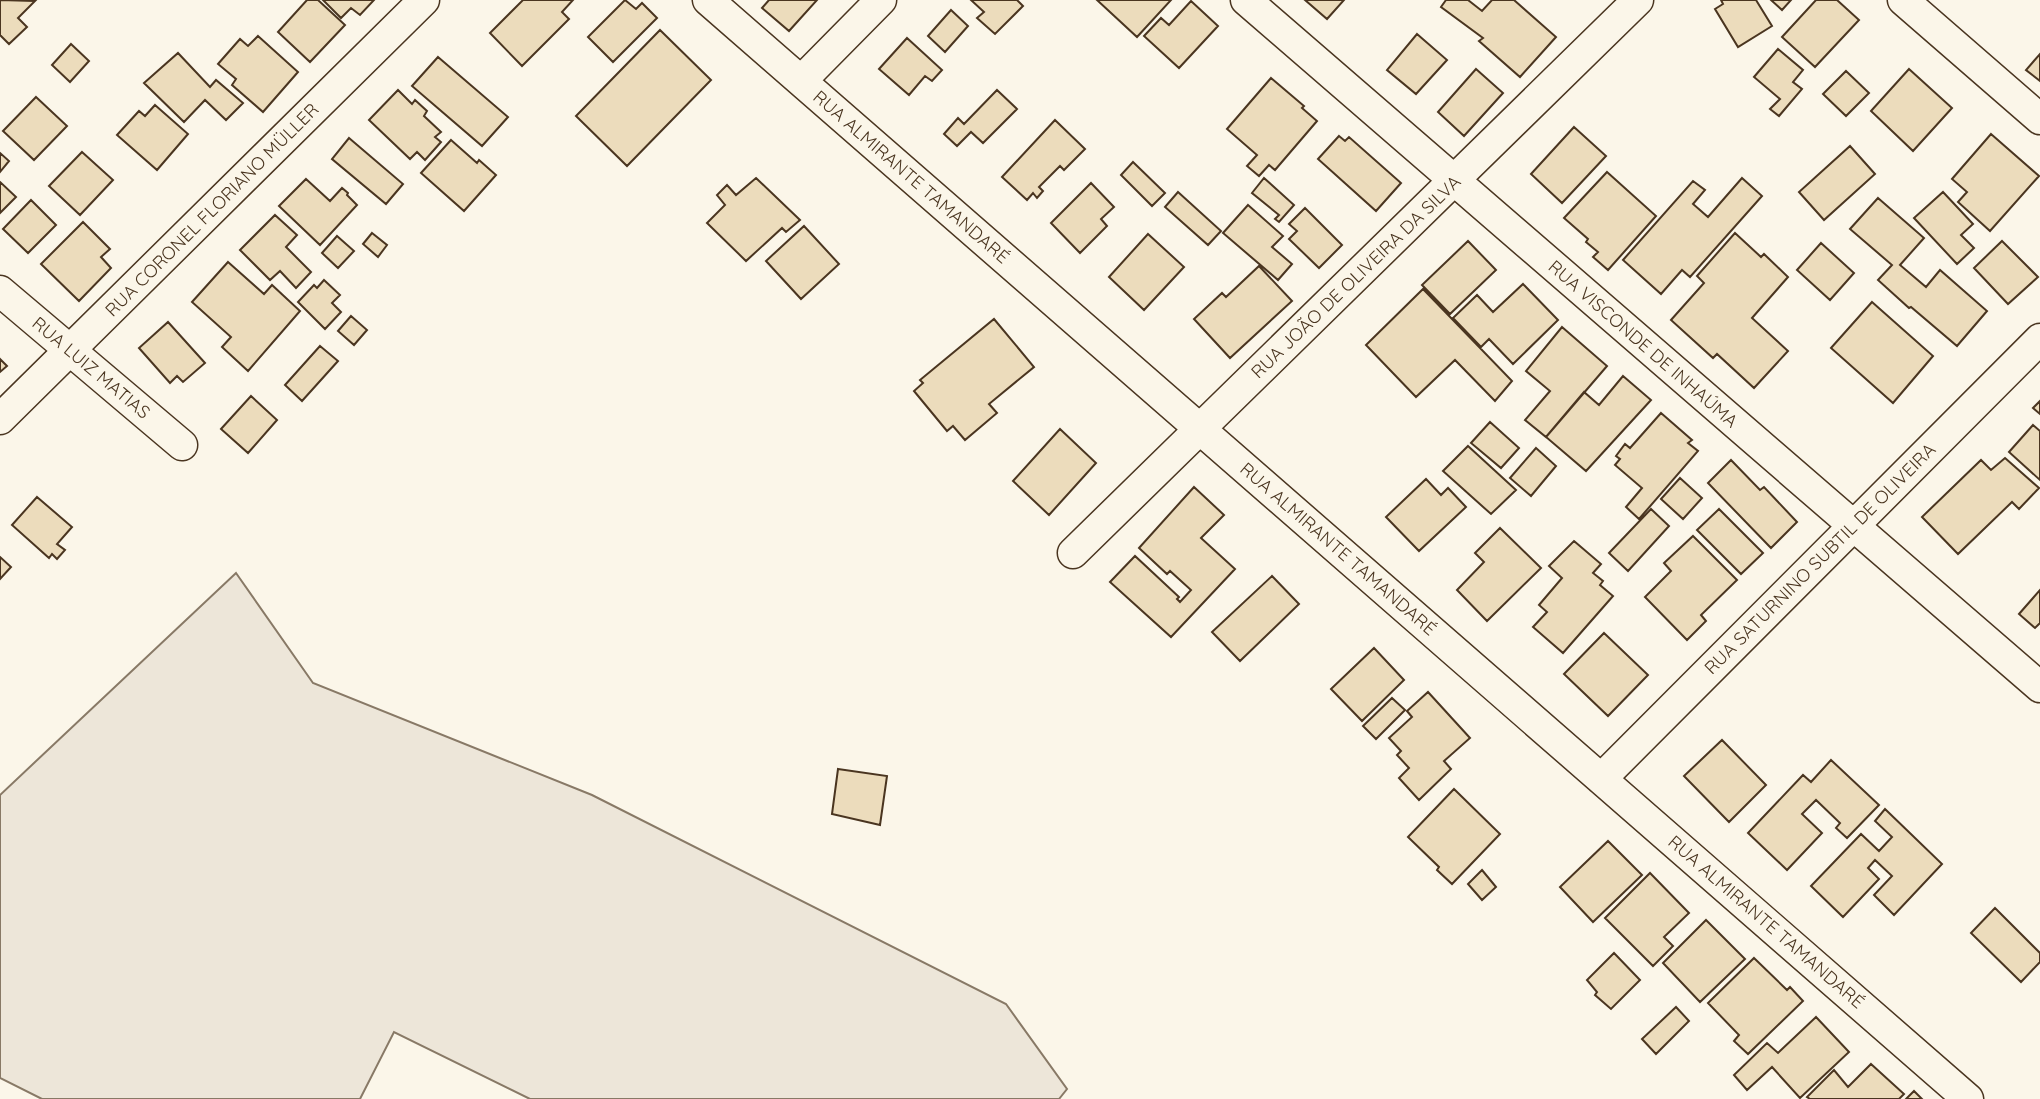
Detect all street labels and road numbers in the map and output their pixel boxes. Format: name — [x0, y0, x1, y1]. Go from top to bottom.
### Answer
street label: RUA ALMIRANTE TAMANDARÉ — [808, 85, 1014, 268]
street label: RUA CORONEL FLORIANO MÜLLER — [100, 98, 323, 321]
street label: RUA JOÃO DE OLIVEIRA DA SILVA — [1246, 170, 1466, 383]
street label: RUA VISCONDE DE INHAÚMA — [1544, 255, 1743, 433]
street label: RUA LUIZ MATIAS — [28, 312, 155, 424]
street label: RUA SATURNINO SUBTIL DE OLIVEIRA — [1699, 438, 1940, 679]
street label: RUA ALMIRANTE TAMANDARÉ — [1235, 457, 1441, 640]
street label: RUA ALMIRANTE TAMANDARÉ — [1663, 830, 1869, 1013]

